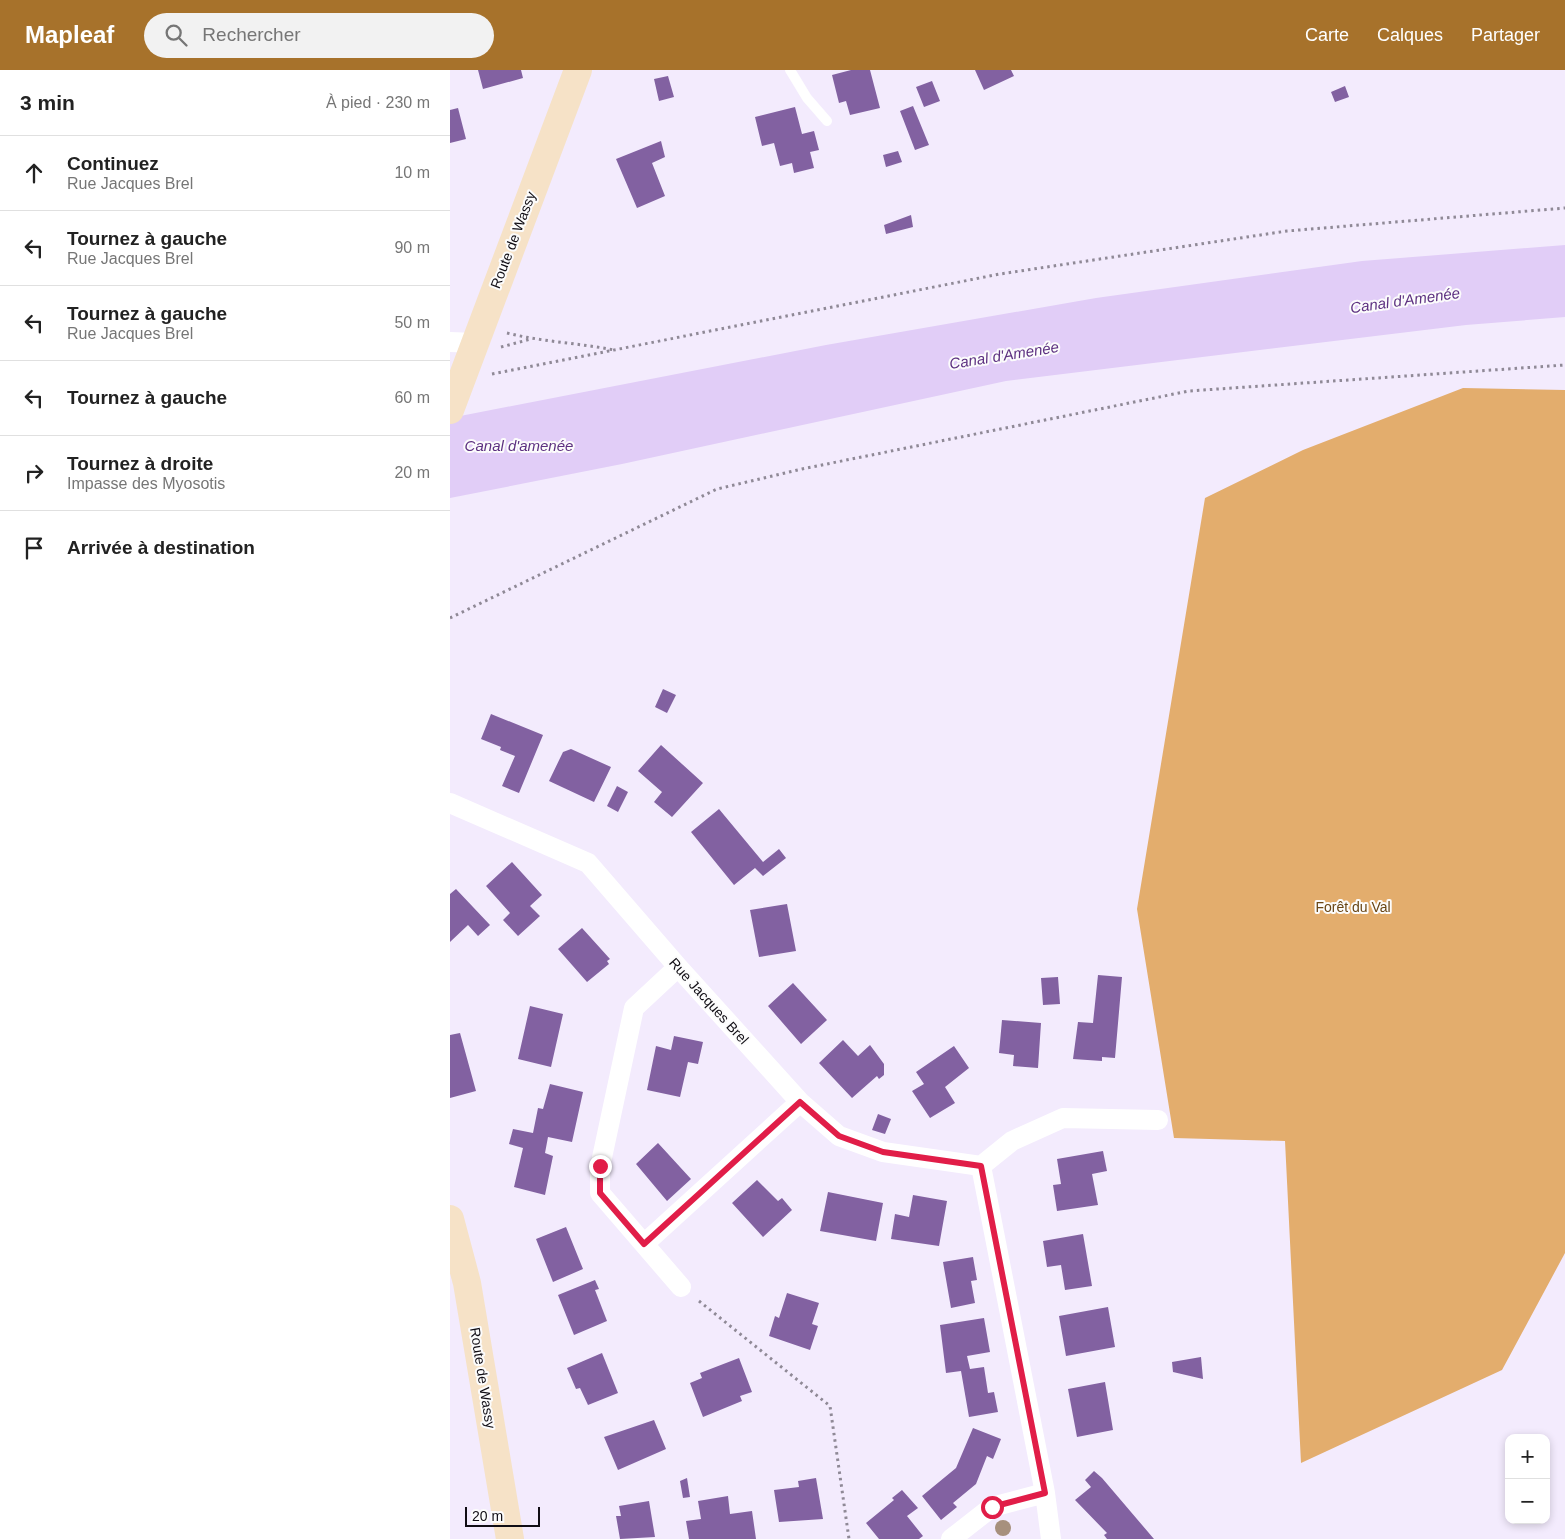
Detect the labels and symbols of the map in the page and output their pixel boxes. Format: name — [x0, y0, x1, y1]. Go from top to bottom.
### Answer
street label: Route de Wassy — [487, 189, 539, 291]
water label: Canal d'Amenée — [1349, 284, 1461, 316]
water label: Canal d'Amenée — [948, 338, 1060, 372]
water label: Canal d'amenée — [465, 437, 573, 454]
park label: Forêt du Val — [1315, 899, 1391, 915]
street label: Rue Jacques Brel — [666, 955, 752, 1047]
route end — [589, 1155, 612, 1178]
street label: Route de Wassy — [467, 1326, 499, 1430]
route start — [981, 1496, 1004, 1519]
scale bar — [465, 1504, 540, 1527]

